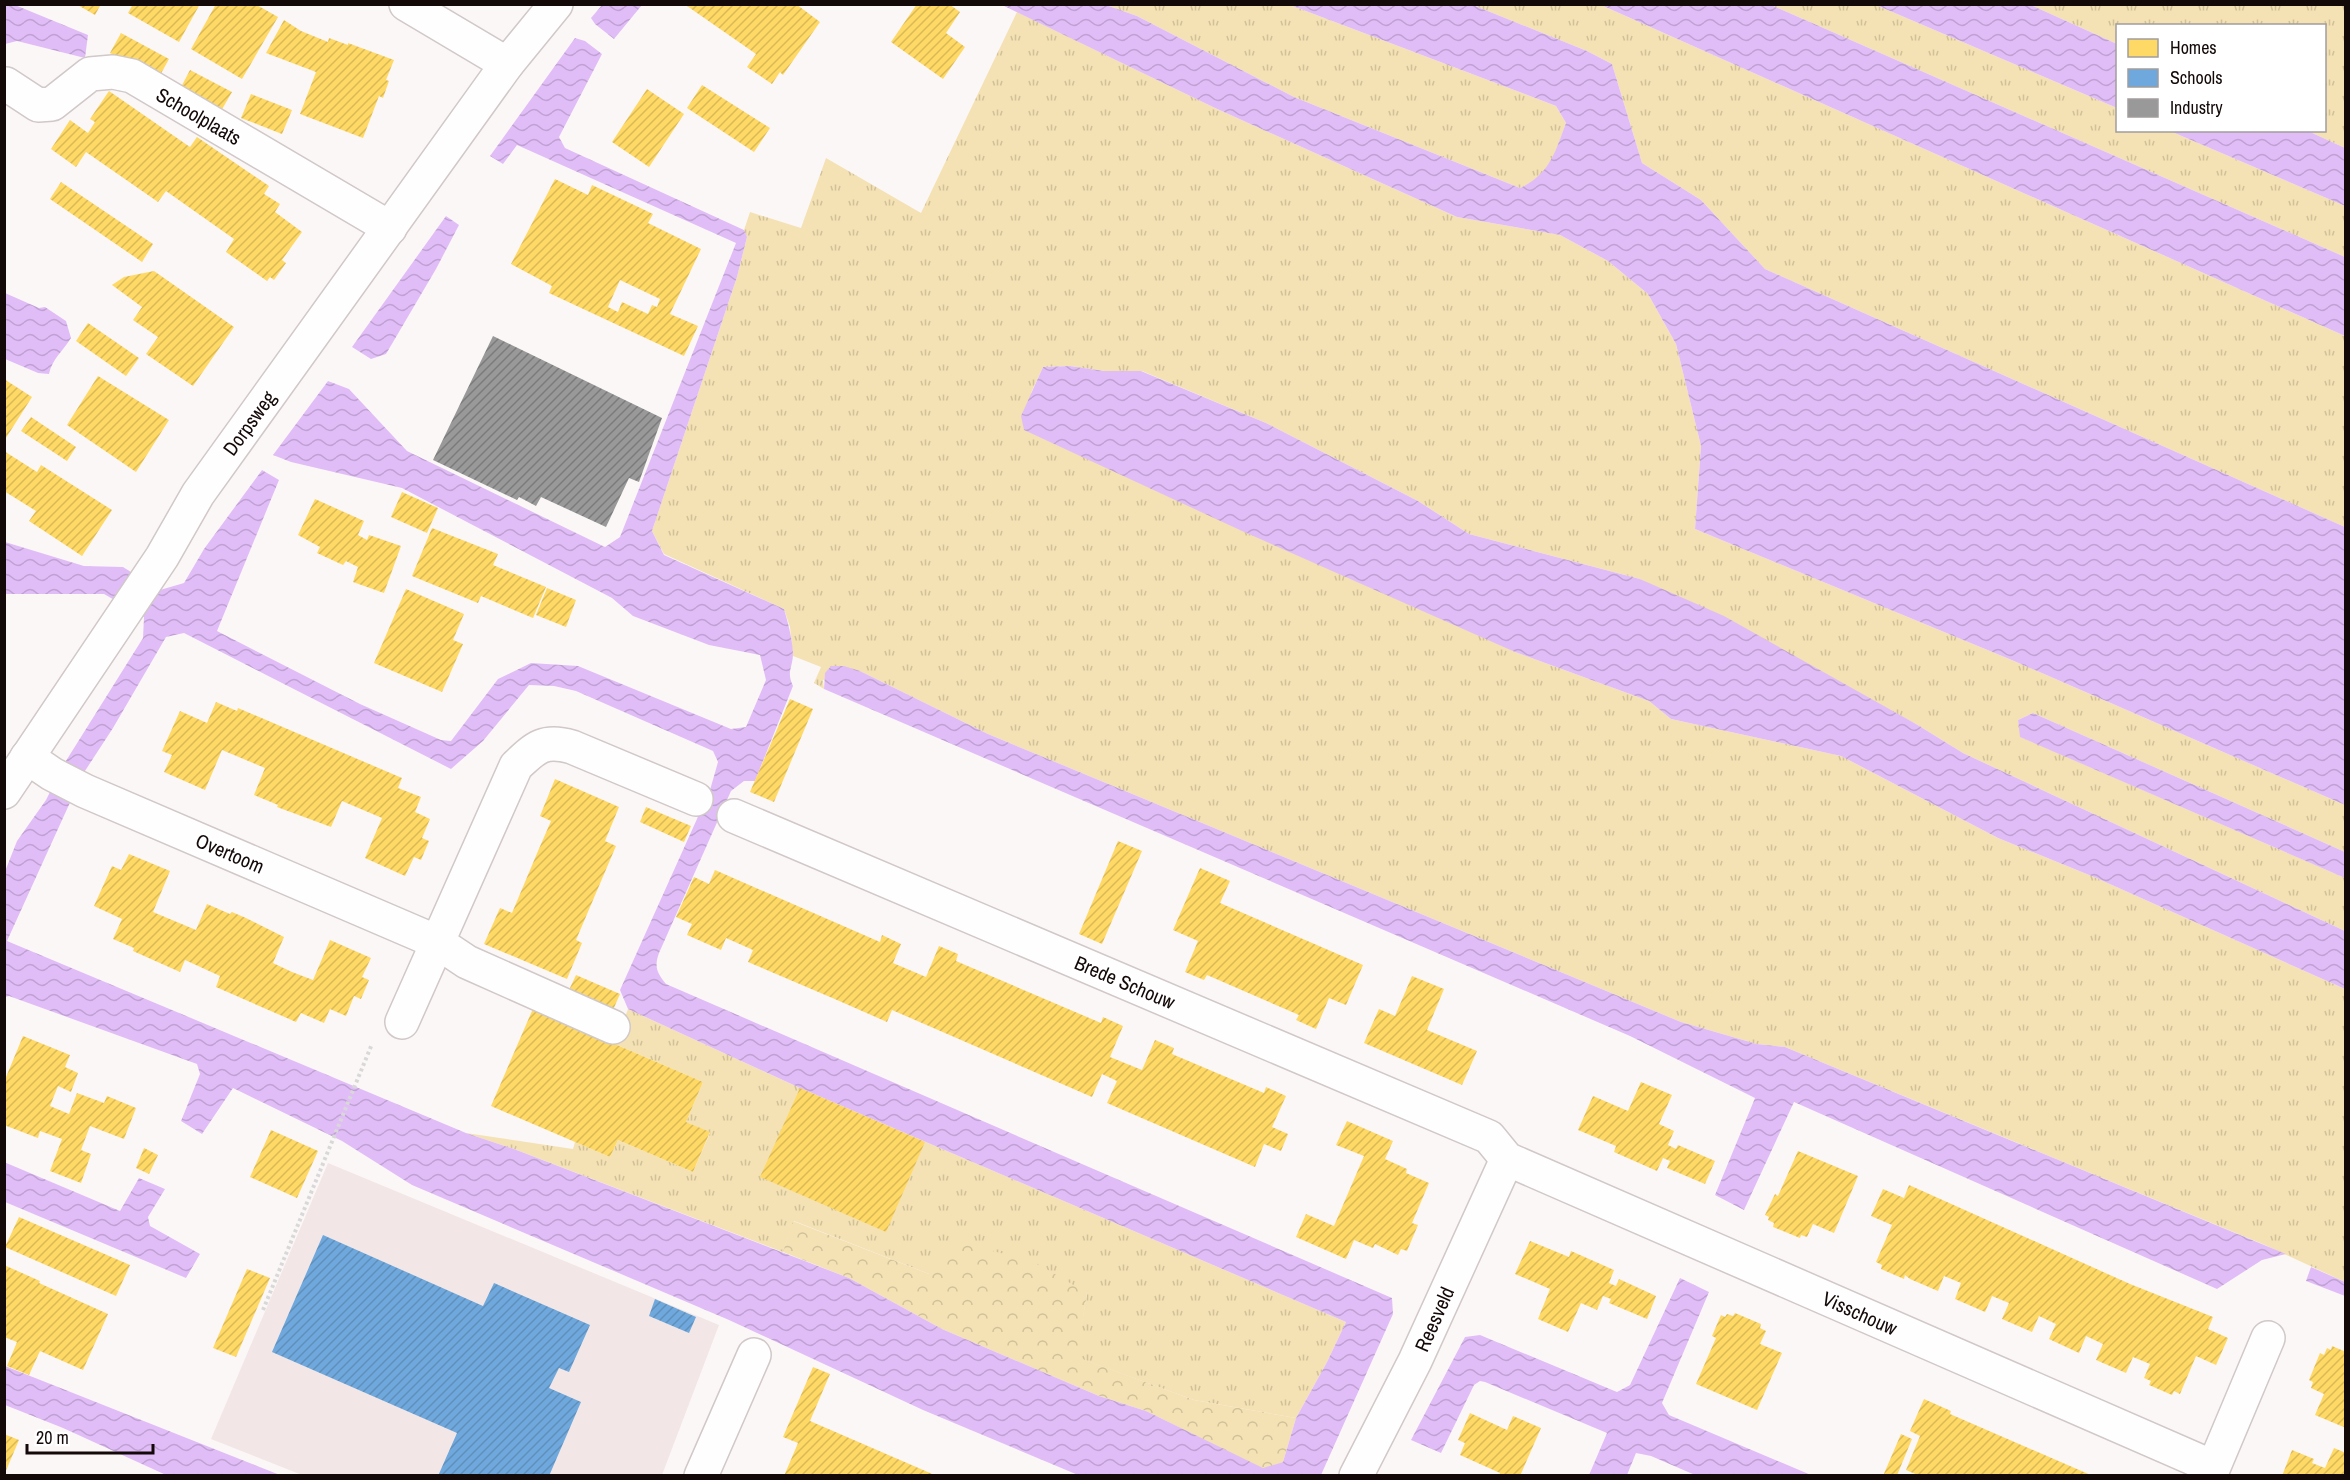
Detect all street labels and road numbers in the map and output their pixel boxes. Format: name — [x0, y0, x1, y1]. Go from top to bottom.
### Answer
street label: Schoolplaats — [152, 81, 246, 151]
street label: Dorpsweg — [216, 385, 282, 461]
street label: Overtoom — [192, 827, 268, 879]
street label: Brede Schouw — [1071, 949, 1180, 1015]
street label: Reesveld — [1408, 1282, 1460, 1356]
street label: Visschouw — [1818, 1285, 1902, 1341]

